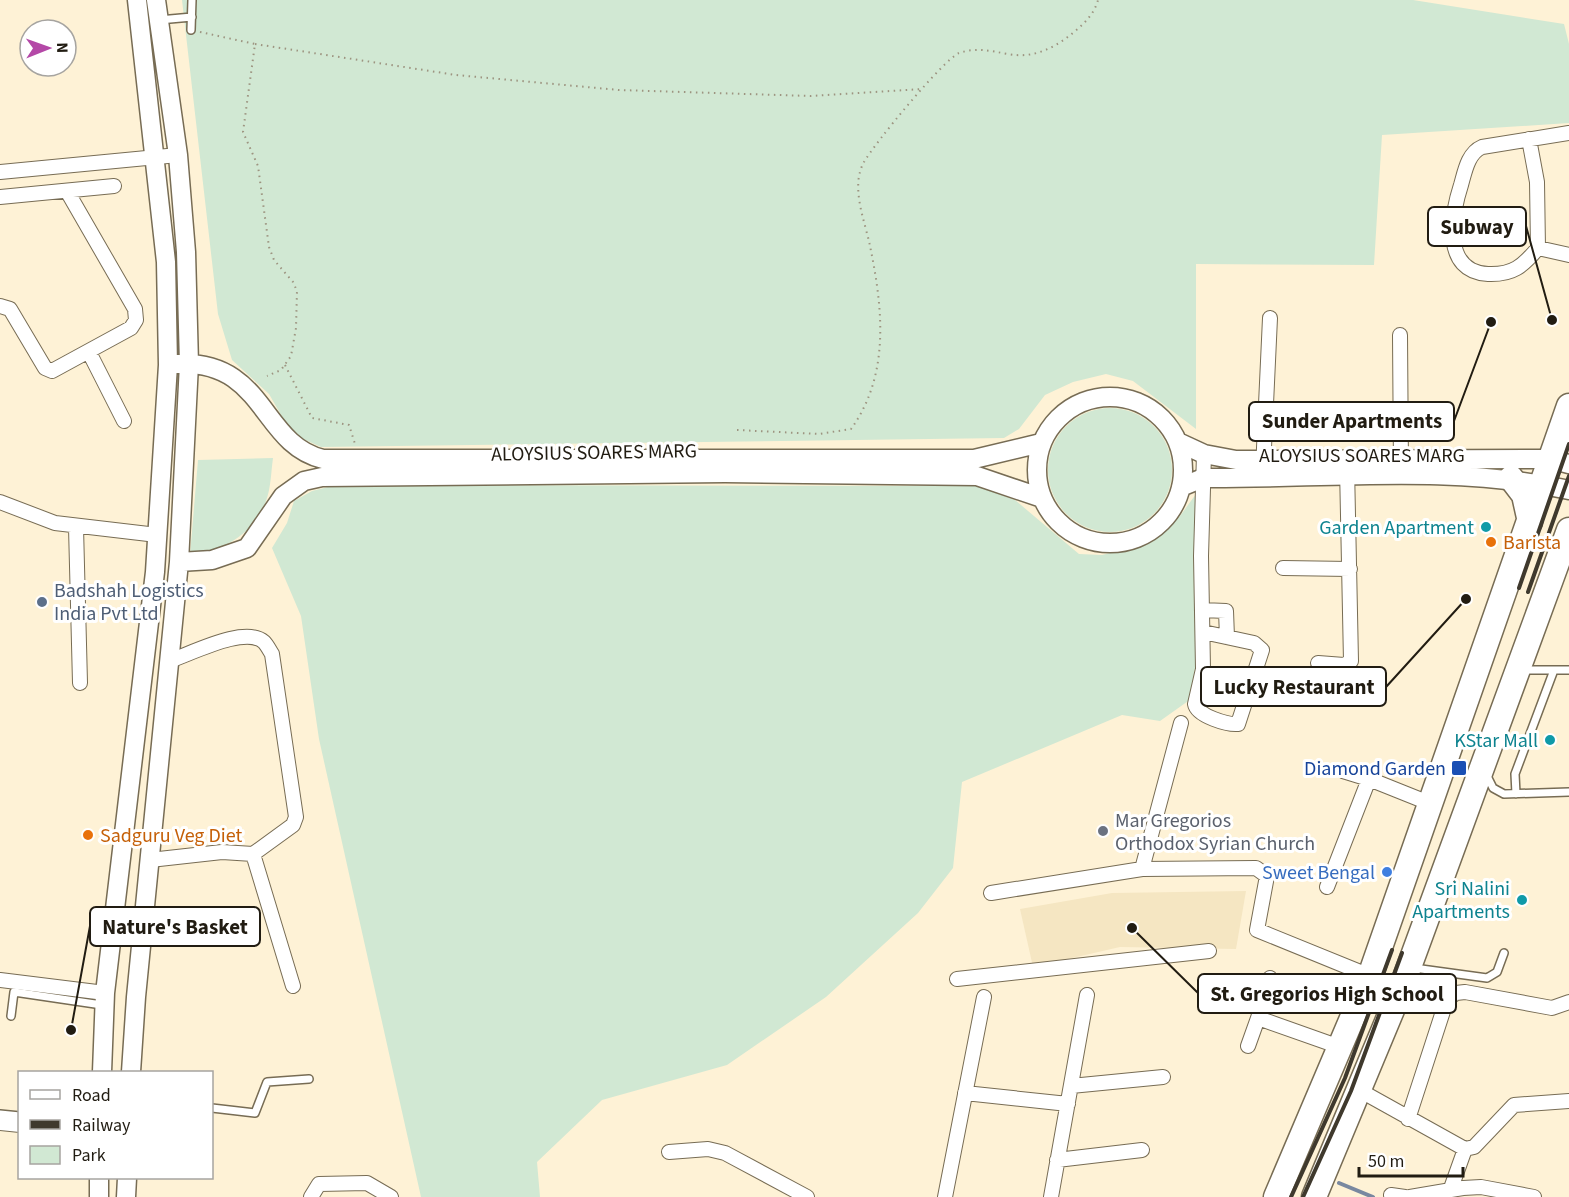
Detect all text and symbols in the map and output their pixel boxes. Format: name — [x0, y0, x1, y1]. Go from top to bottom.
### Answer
north arrow — [18, 18, 78, 78]
text: N — [51, 42, 73, 53]
callout: Subway — [1428, 207, 1526, 246]
text: Subway — [1440, 212, 1514, 242]
callout: Sunder Apartments — [1249, 402, 1454, 441]
text: Sunder Apartments — [1262, 406, 1442, 436]
street label: ALOYSIUS SOARES MARG — [491, 437, 697, 469]
street label: ALOYSIUS SOARES MARG — [1259, 442, 1465, 470]
place label: Garden Apartment — [1319, 514, 1474, 542]
marker: Garden Apartment — [1479, 520, 1493, 534]
place label: Barista — [1503, 529, 1561, 557]
marker: Barista — [1484, 535, 1498, 549]
place label: Badshah Logistics India Pvt Ltd — [54, 577, 204, 628]
marker: Badshah Logistics India Pvt Ltd — [35, 595, 49, 609]
callout: Lucky Restaurant — [1201, 667, 1386, 706]
text: Lucky Restaurant — [1214, 672, 1375, 702]
place label: KStar Mall — [1454, 727, 1538, 755]
marker: KStar Mall — [1543, 733, 1557, 747]
place label: Diamond Garden — [1304, 755, 1446, 783]
marker: Diamond Garden — [1450, 759, 1468, 777]
place label: Mar Gregorios Orthodox Syrian Church — [1115, 807, 1315, 858]
place label: Sadguru Veg Diet — [100, 822, 242, 850]
marker: Mar Gregorios Orthodox Syrian Church — [1096, 824, 1110, 838]
marker: Sadguru Veg Diet — [81, 828, 95, 842]
place label: Sweet Bengal — [1262, 859, 1375, 887]
marker: Sweet Bengal — [1380, 865, 1394, 879]
place label: Sri Nalini Apartments — [1412, 875, 1510, 926]
marker: Sri Nalini Apartments — [1515, 893, 1529, 907]
callout: Nature's Basket — [90, 907, 260, 946]
text: Nature's Basket — [102, 912, 248, 942]
callout: St. Gregorios High School — [1198, 974, 1456, 1013]
text: St. Gregorios High School — [1210, 979, 1444, 1009]
legend — [18, 1071, 213, 1179]
text: Road — [72, 1083, 111, 1108]
text: Railway — [72, 1113, 131, 1138]
scale bar — [1359, 1140, 1462, 1178]
text: Park — [72, 1143, 106, 1168]
text: 50 m — [1368, 1149, 1404, 1174]

